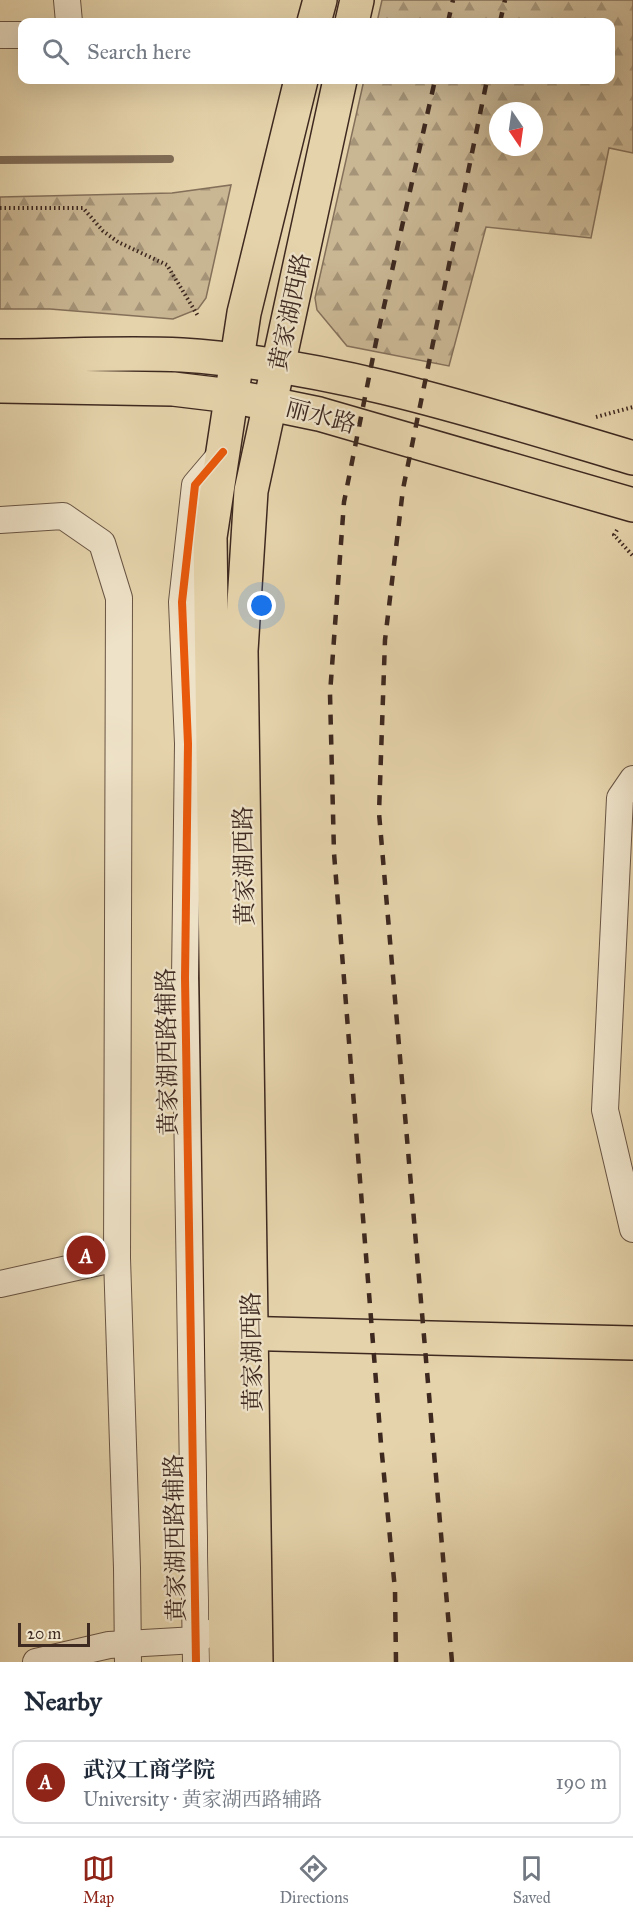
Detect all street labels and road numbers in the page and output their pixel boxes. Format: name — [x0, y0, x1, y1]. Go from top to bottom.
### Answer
street label: 黄家湖西路 — [263, 250, 317, 374]
street label: 丽水路 — [282, 392, 360, 440]
street label: 黄家湖西路 — [228, 806, 260, 926]
street label: 黄家湖西路辅路 — [151, 968, 183, 1136]
street label: 黄家湖西路 — [236, 1292, 268, 1412]
street label: 黄家湖西路辅路 — [159, 1454, 191, 1622]

